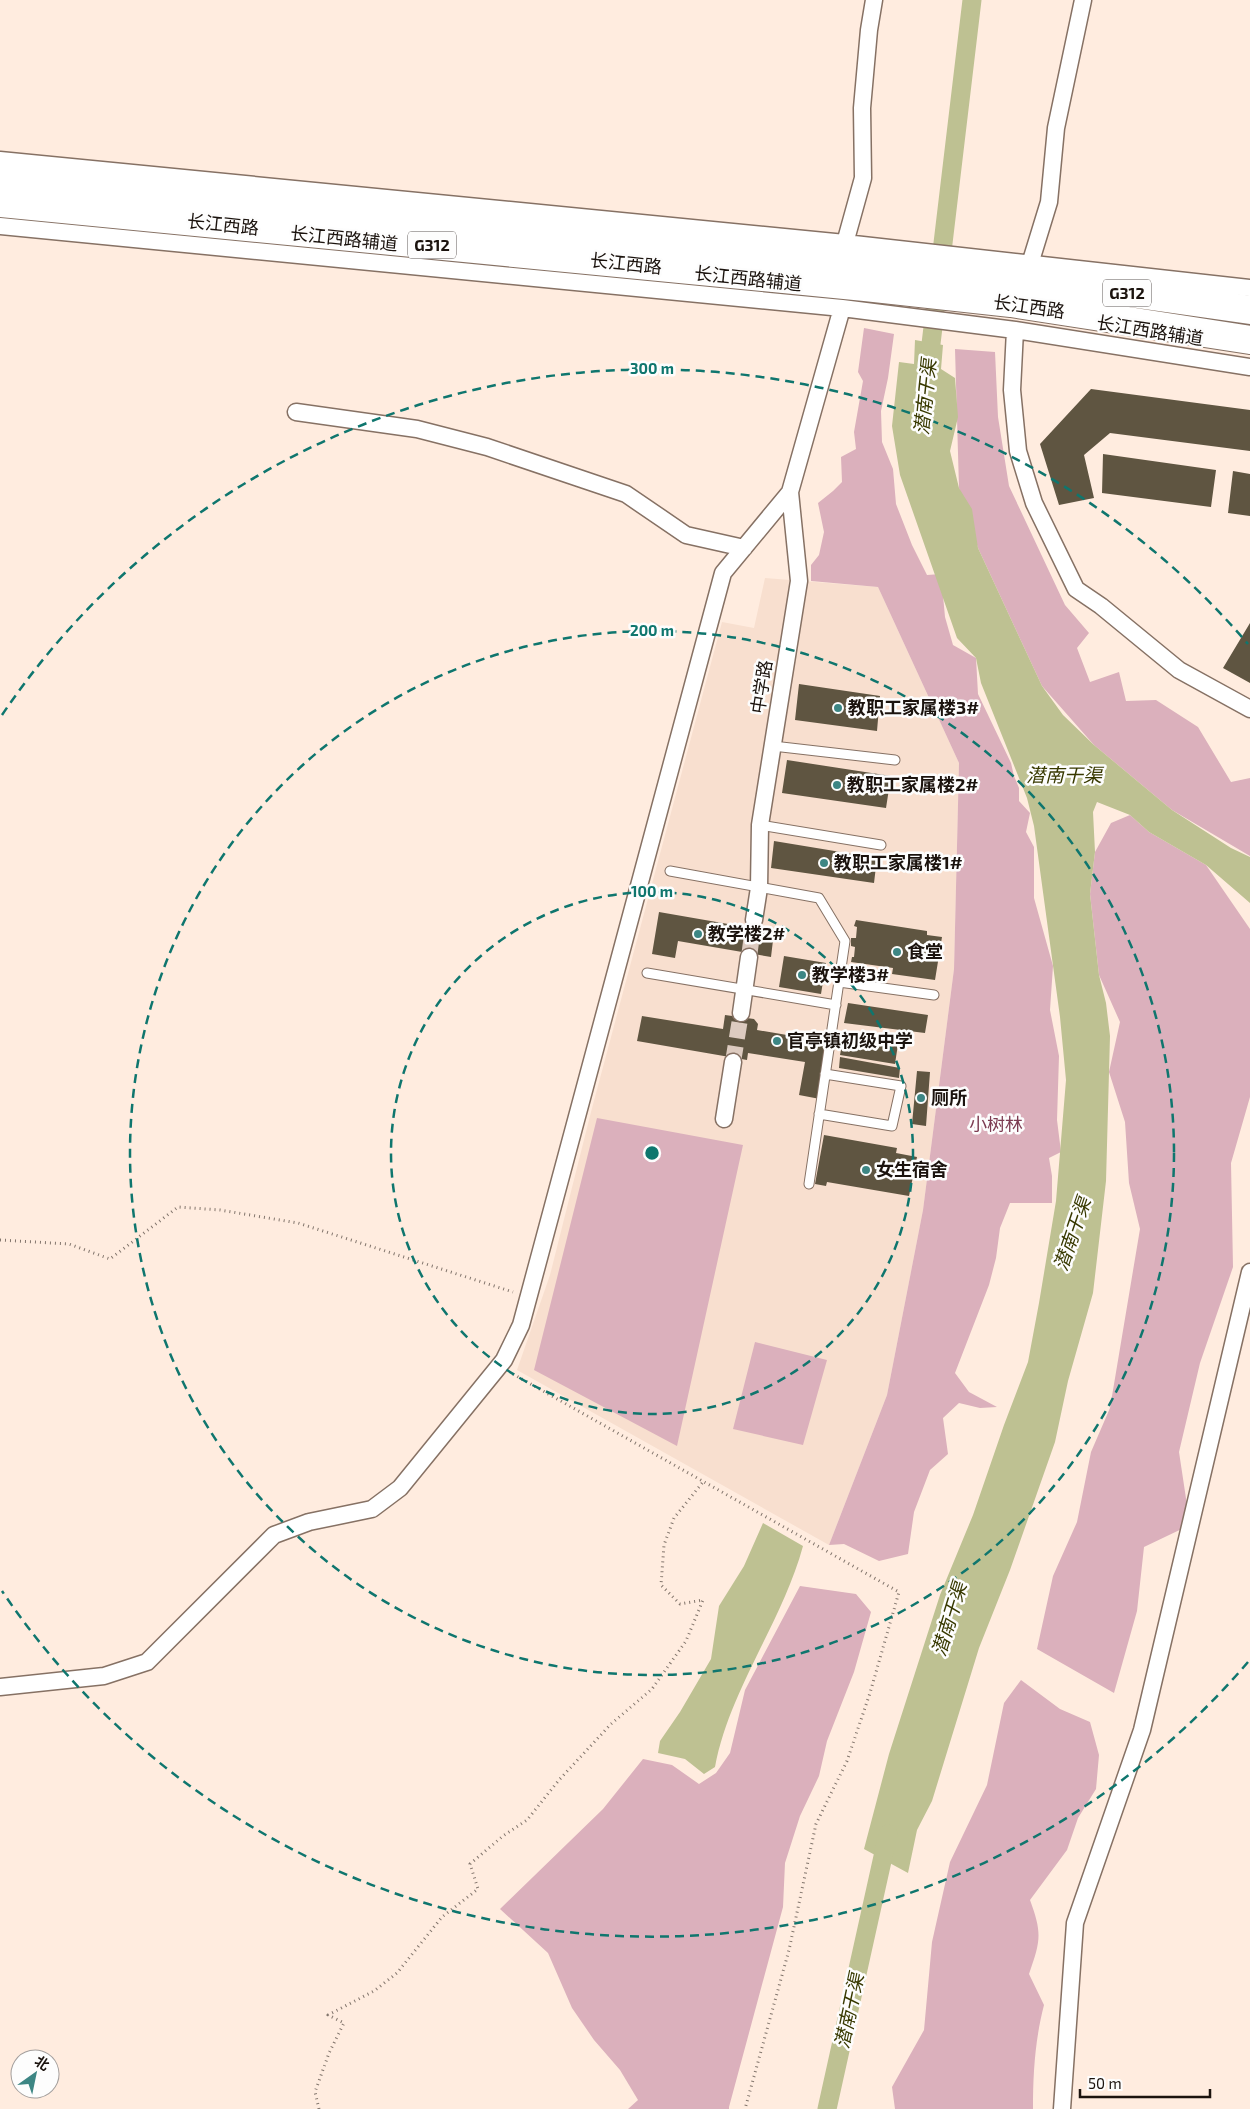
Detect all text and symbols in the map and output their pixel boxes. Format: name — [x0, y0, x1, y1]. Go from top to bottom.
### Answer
street label: 长江西路 — [186, 209, 260, 239]
street label: 长江西路辅道 — [289, 221, 399, 255]
road number: G312 — [408, 232, 456, 258]
street label: 长江西路 — [589, 248, 663, 278]
street label: 长江西路辅道 — [693, 261, 803, 295]
road number: G312 — [1103, 280, 1151, 306]
street label: 长江西路 — [992, 290, 1066, 322]
street label: 长江西路辅道 — [1095, 311, 1205, 349]
water label: 潜南干渠 — [909, 355, 940, 436]
text: 300 m — [630, 359, 674, 377]
text: 200 m — [630, 621, 674, 639]
street label: 中学路 — [746, 658, 776, 715]
place label: 教职工家属楼3# — [848, 696, 979, 718]
marker: 教职工家属楼3# — [832, 702, 844, 714]
water label: 潜南干渠 — [1026, 763, 1105, 786]
place label: 教职工家属楼2# — [847, 773, 978, 795]
marker: 教职工家属楼2# — [831, 779, 843, 791]
place label: 教职工家属楼1# — [834, 851, 963, 873]
marker: 教职工家属楼1# — [818, 857, 830, 869]
text: 100 m — [631, 882, 673, 900]
place label: 教学楼2# — [708, 922, 785, 944]
marker: 教学楼2# — [692, 928, 704, 940]
place label: 食堂 — [907, 940, 943, 962]
marker: 食堂 — [891, 946, 903, 958]
place label: 教学楼3# — [812, 963, 889, 985]
marker: 教学楼3# — [796, 969, 808, 981]
place label: 官亭镇初级中学 — [787, 1029, 913, 1051]
marker: 官亭镇初级中学 — [771, 1035, 783, 1047]
place label: 厕所 — [931, 1086, 967, 1108]
marker: 厕所 — [915, 1092, 927, 1104]
park label: 小树林 — [969, 1113, 1023, 1135]
centre of rings — [643, 1144, 661, 1162]
place label: 女生宿舍 — [876, 1158, 948, 1180]
marker: 女生宿舍 — [860, 1164, 872, 1176]
water label: 潜南干渠 — [1048, 1191, 1096, 1274]
water label: 潜南干渠 — [926, 1576, 972, 1659]
water label: 潜南干渠 — [829, 1968, 868, 2050]
north arrow — [10, 2049, 60, 2099]
text: 北 — [32, 2052, 53, 2074]
scale bar — [1080, 2066, 1210, 2098]
text: 50 m — [1088, 2074, 1122, 2092]

